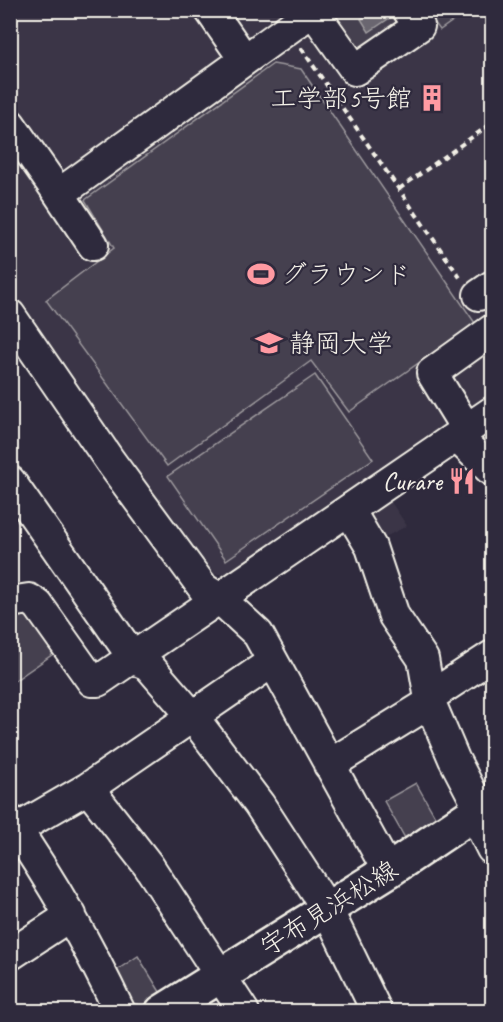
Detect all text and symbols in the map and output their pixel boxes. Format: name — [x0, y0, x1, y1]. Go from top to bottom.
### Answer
place label: 工学部5号館 — [270, 82, 412, 115]
building icon: 工学部5号館 — [417, 83, 447, 113]
place label: グラウンド — [281, 258, 411, 291]
sports icon: グラウンド — [246, 259, 276, 289]
place label: 静岡大学 — [289, 327, 393, 360]
school or university icon: 静岡大学 — [254, 328, 284, 358]
place label: Curare — [383, 465, 444, 498]
restaurant icon: Curare — [447, 466, 477, 496]
street label: 宇布見浜松線 — [254, 853, 404, 963]

